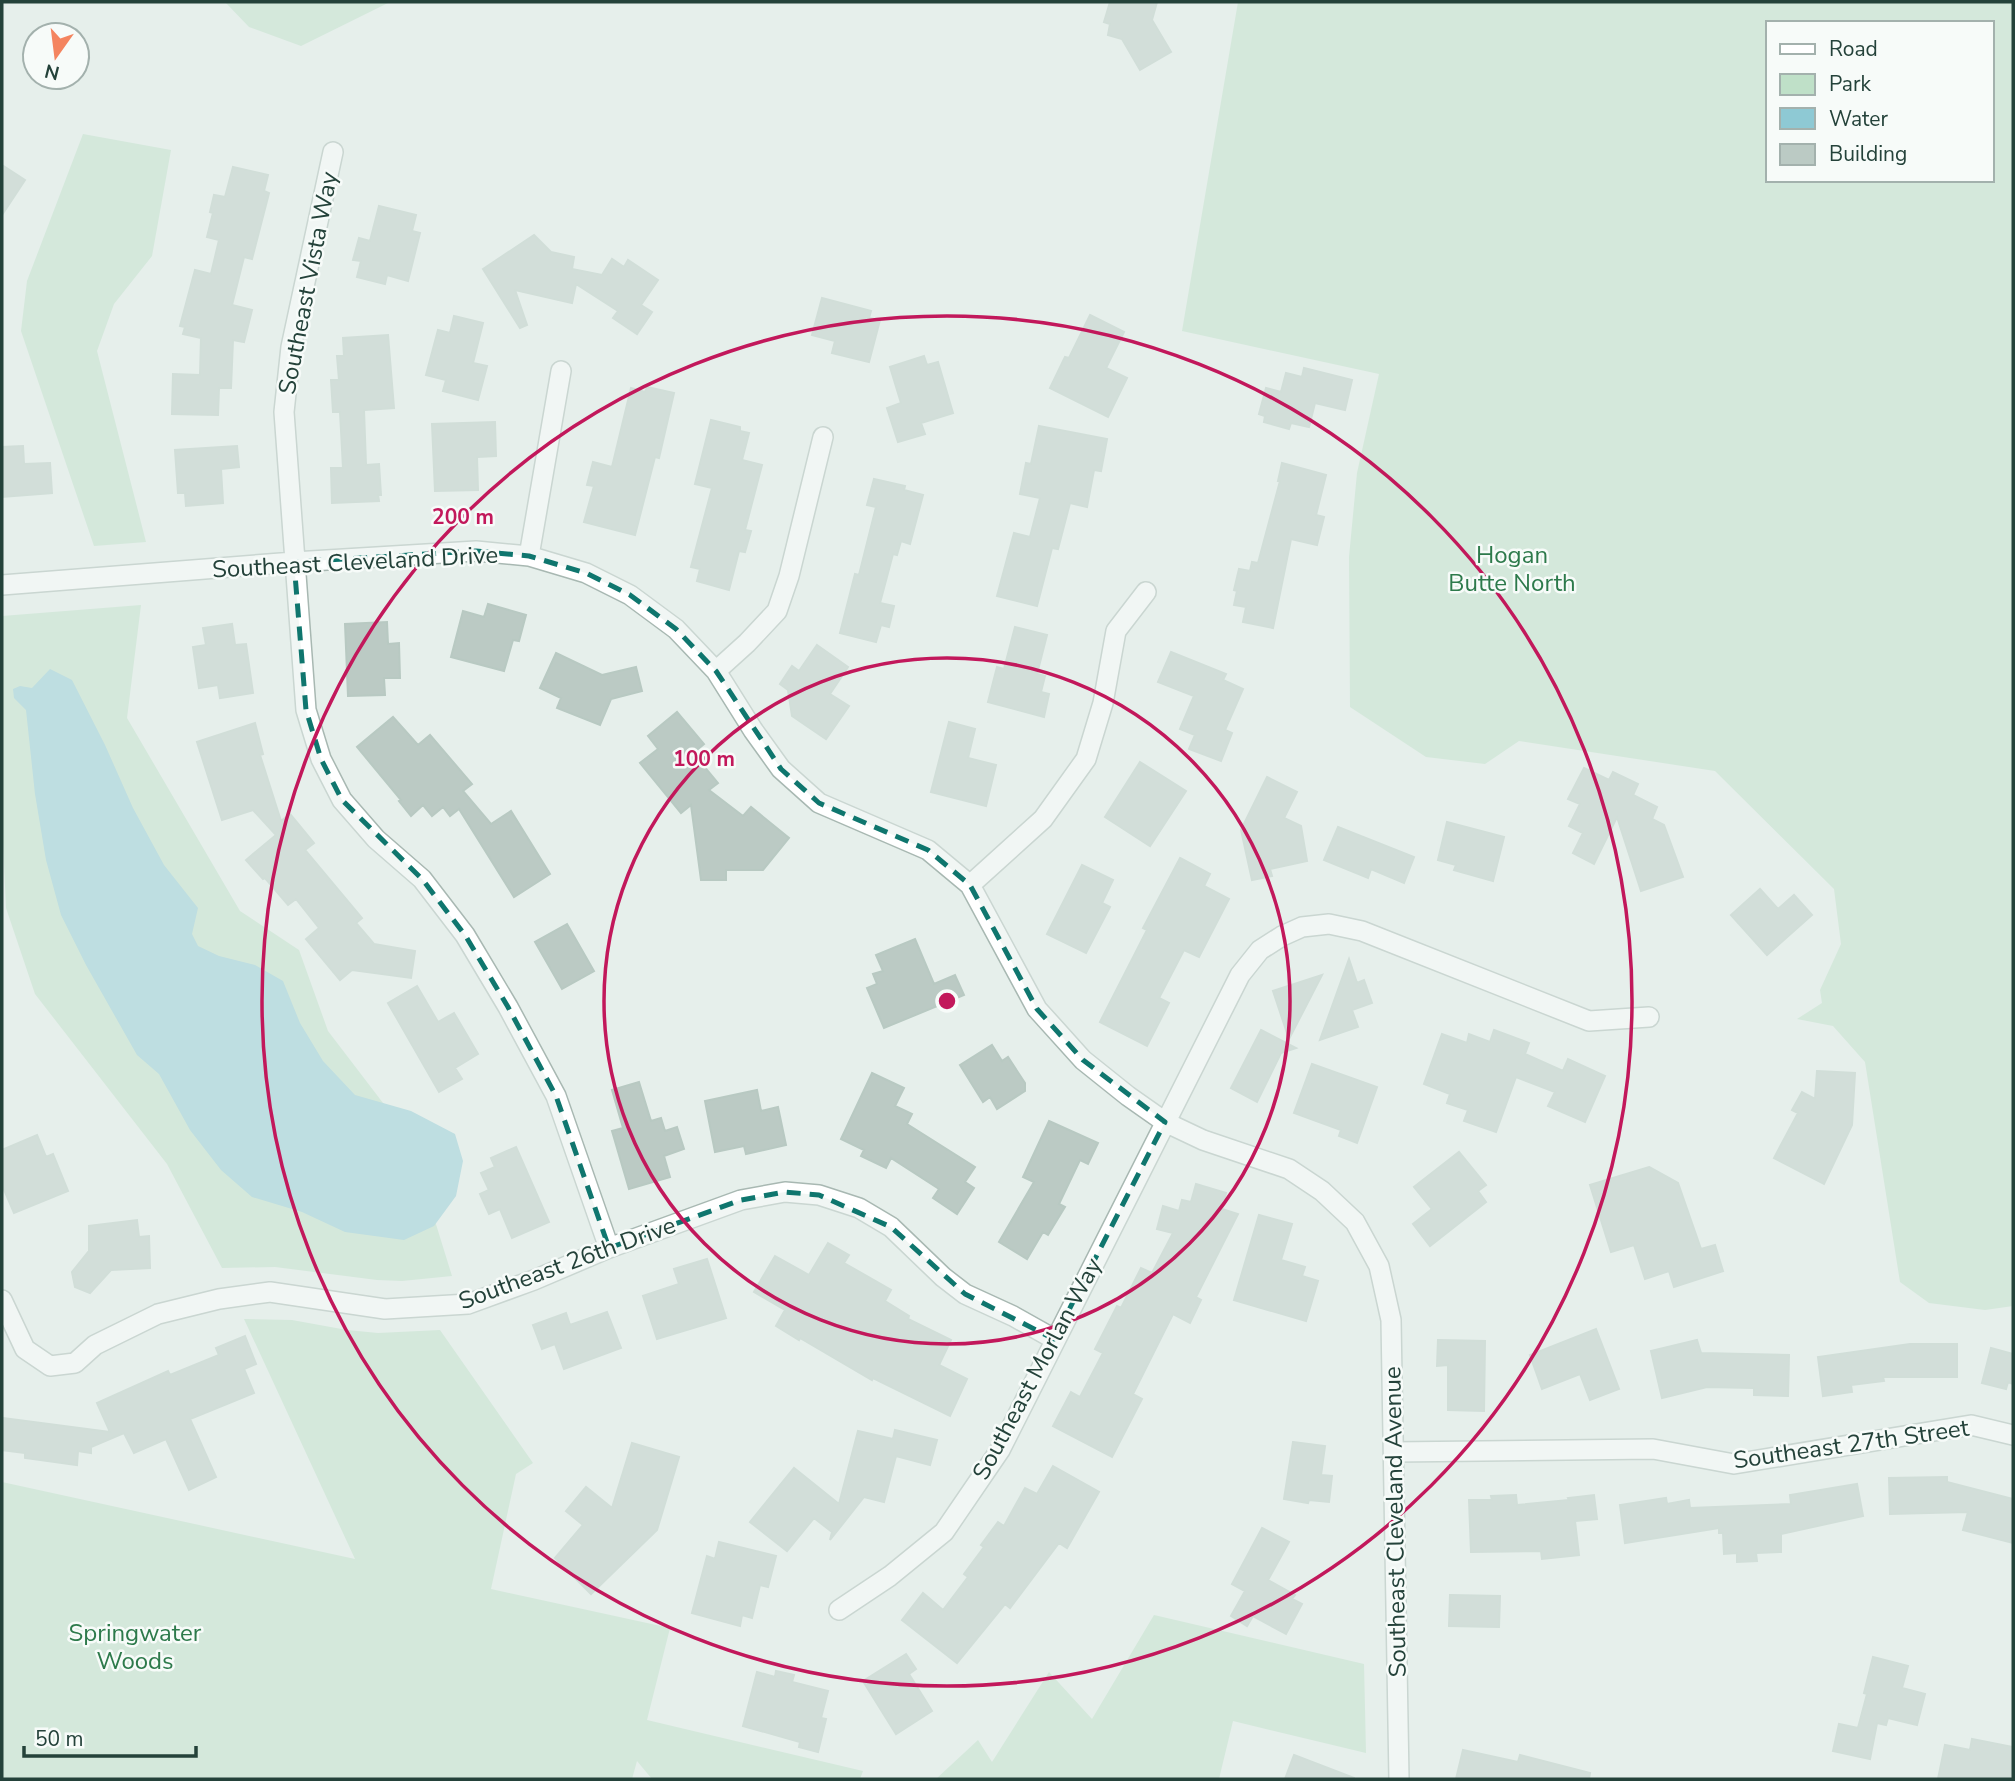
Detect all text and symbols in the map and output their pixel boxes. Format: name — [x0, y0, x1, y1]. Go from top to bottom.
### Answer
north arrow — [21, 21, 91, 91]
legend — [1766, 21, 1994, 182]
text: Road — [1829, 35, 1878, 63]
text: N — [42, 57, 62, 86]
text: Park — [1829, 70, 1871, 98]
text: Water — [1829, 105, 1888, 133]
text: Building — [1829, 140, 1907, 168]
street label: Southeast Vista Way — [271, 168, 345, 397]
text: 200 m — [432, 503, 494, 531]
street label: Southeast Cleveland Drive — [211, 539, 499, 585]
park label: Hogan Butte North — [1448, 539, 1576, 599]
text: 100 m — [673, 745, 735, 773]
centre of rings — [935, 989, 959, 1013]
street label: Southeast 26th Drive — [454, 1209, 680, 1317]
street label: Southeast Morlan Way — [965, 1252, 1109, 1486]
street label: Southeast Cleveland Avenue — [1376, 1366, 1414, 1678]
street label: Southeast 27th Street — [1731, 1412, 1971, 1476]
park label: Springwater Woods — [69, 1617, 202, 1677]
scale bar — [24, 1714, 196, 1758]
text: 50 m — [35, 1725, 84, 1753]

